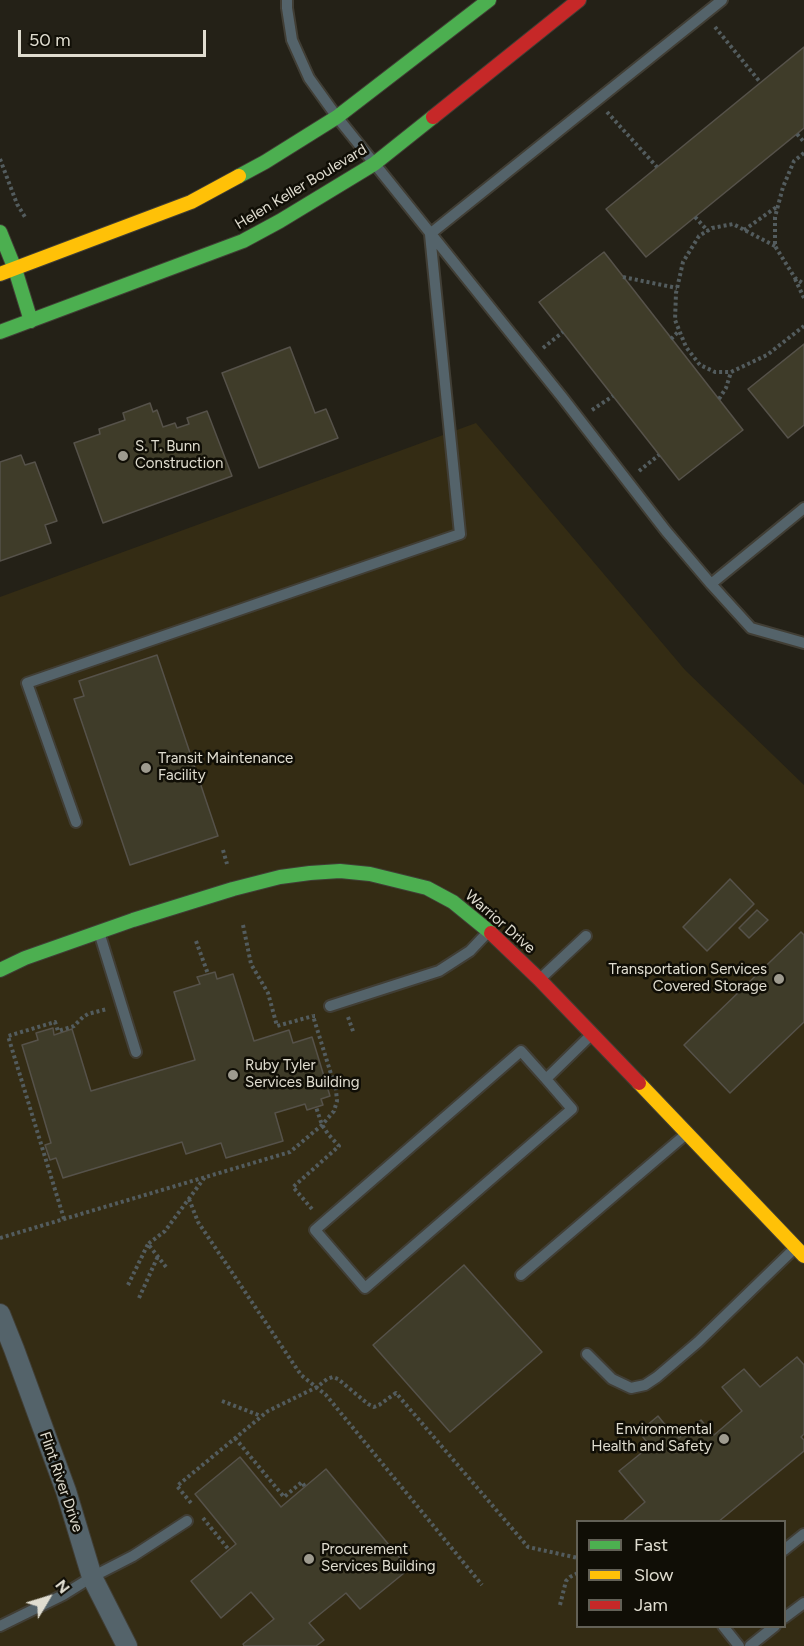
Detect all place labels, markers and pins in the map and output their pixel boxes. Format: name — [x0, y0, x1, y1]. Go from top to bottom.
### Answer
place label: S. T. Bunn Construction — [135, 438, 223, 473]
marker: S. T. Bunn Construction — [116, 449, 130, 463]
place label: Transit Maintenance Facility — [158, 750, 293, 785]
marker: Transit Maintenance Facility — [139, 761, 153, 775]
place label: Transportation Services Covered Storage — [608, 961, 767, 996]
marker: Transportation Services Covered Storage — [772, 972, 786, 986]
place label: Ruby Tyler Services Building — [245, 1057, 360, 1092]
marker: Ruby Tyler Services Building — [226, 1068, 240, 1082]
place label: Environmental Health and Safety — [591, 1421, 712, 1456]
marker: Environmental Health and Safety — [717, 1432, 731, 1446]
place label: Procurement Services Building — [321, 1541, 436, 1576]
marker: Procurement Services Building — [302, 1552, 316, 1566]

